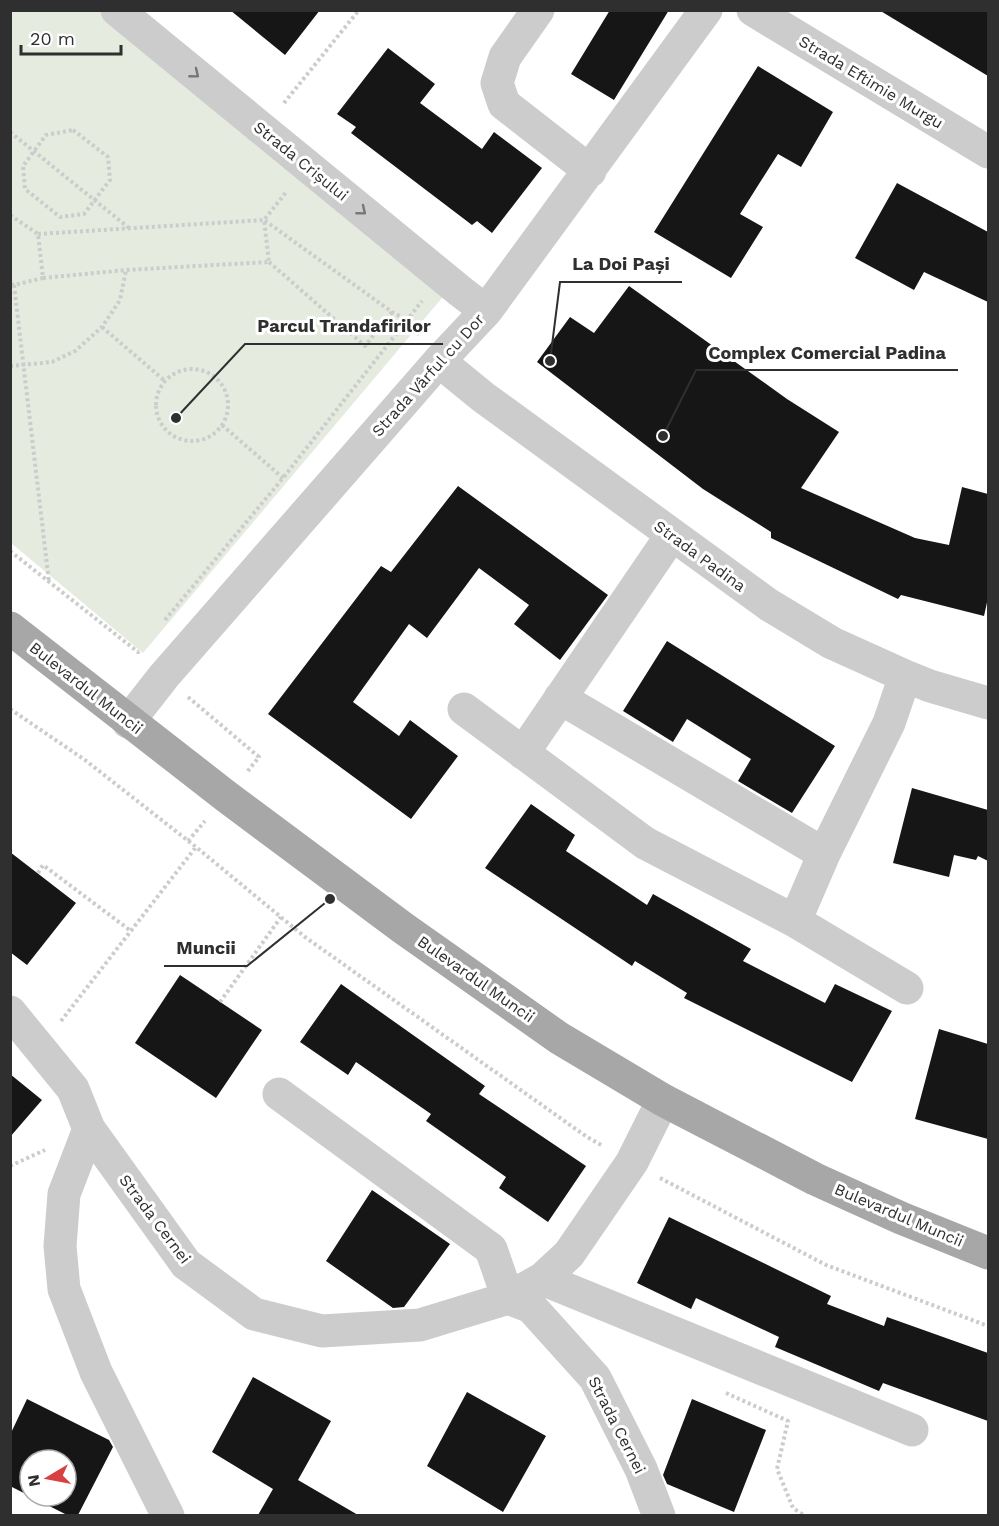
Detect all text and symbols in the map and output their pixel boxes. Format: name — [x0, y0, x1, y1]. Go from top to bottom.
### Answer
scale bar — [21, 18, 122, 56]
text: 20 m — [30, 28, 75, 49]
street label: Strada Eftimie Murgu — [795, 31, 947, 133]
one-way arrow — [188, 67, 199, 78]
street label: Strada Crișului — [250, 117, 352, 205]
one-way arrow — [355, 203, 366, 214]
callout: La Doi Pași — [560, 246, 682, 282]
text: La Doi Pași — [572, 253, 670, 274]
callout: Parcul Trandafirilor — [245, 308, 443, 344]
street label: Strada Vârful cu Dor — [368, 309, 489, 440]
text: Parcul Trandafirilor — [257, 315, 431, 336]
callout: Complex Comercial Padina — [696, 334, 958, 370]
text: Complex Comercial Padina — [708, 342, 946, 363]
street label: Strada Padina — [651, 516, 749, 596]
street label: Bulevardul Muncii — [26, 638, 146, 738]
callout: Muncii — [164, 930, 247, 966]
street label: Bulevardul Muncii — [414, 932, 538, 1026]
text: Muncii — [176, 937, 236, 958]
street label: Strada Cernei — [115, 1171, 195, 1267]
street label: Bulevardul Muncii — [832, 1179, 966, 1251]
street label: Strada Cernei — [584, 1373, 650, 1477]
north arrow — [18, 1448, 78, 1508]
text: N — [23, 1473, 44, 1488]

